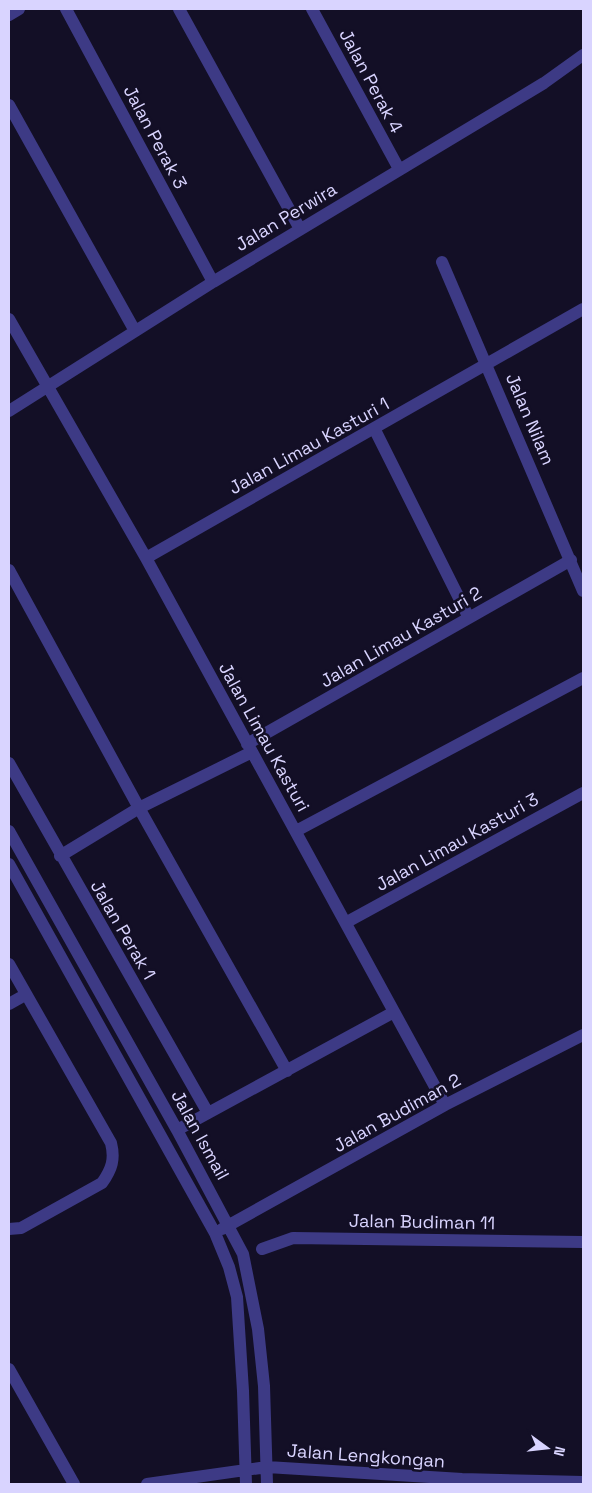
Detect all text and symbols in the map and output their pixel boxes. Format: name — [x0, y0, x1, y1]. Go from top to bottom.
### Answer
street label: Jalan Perak 4 — [334, 25, 408, 137]
street label: Jalan Perak 3 — [118, 81, 192, 193]
street label: Jalan Perwira — [231, 177, 341, 256]
street label: Jalan Nilam — [501, 369, 560, 468]
street label: Jalan Limau Kasturi 1 — [225, 392, 393, 499]
street label: Jalan Limau Kasturi 2 — [316, 581, 486, 692]
street label: Jalan Limau Kasturi — [214, 658, 315, 816]
street label: Jalan Limau Kasturi 3 — [371, 787, 542, 896]
street label: Jalan Perak 1 — [86, 876, 161, 984]
street label: Jalan Budiman 2 — [329, 1068, 465, 1157]
street label: Jalan Ismail — [166, 1086, 235, 1184]
street label: Jalan Budiman 11 — [349, 1209, 495, 1234]
north arrow — [522, 1423, 572, 1473]
street label: Jalan Lengkongan — [286, 1439, 446, 1472]
text: N — [550, 1444, 569, 1458]

